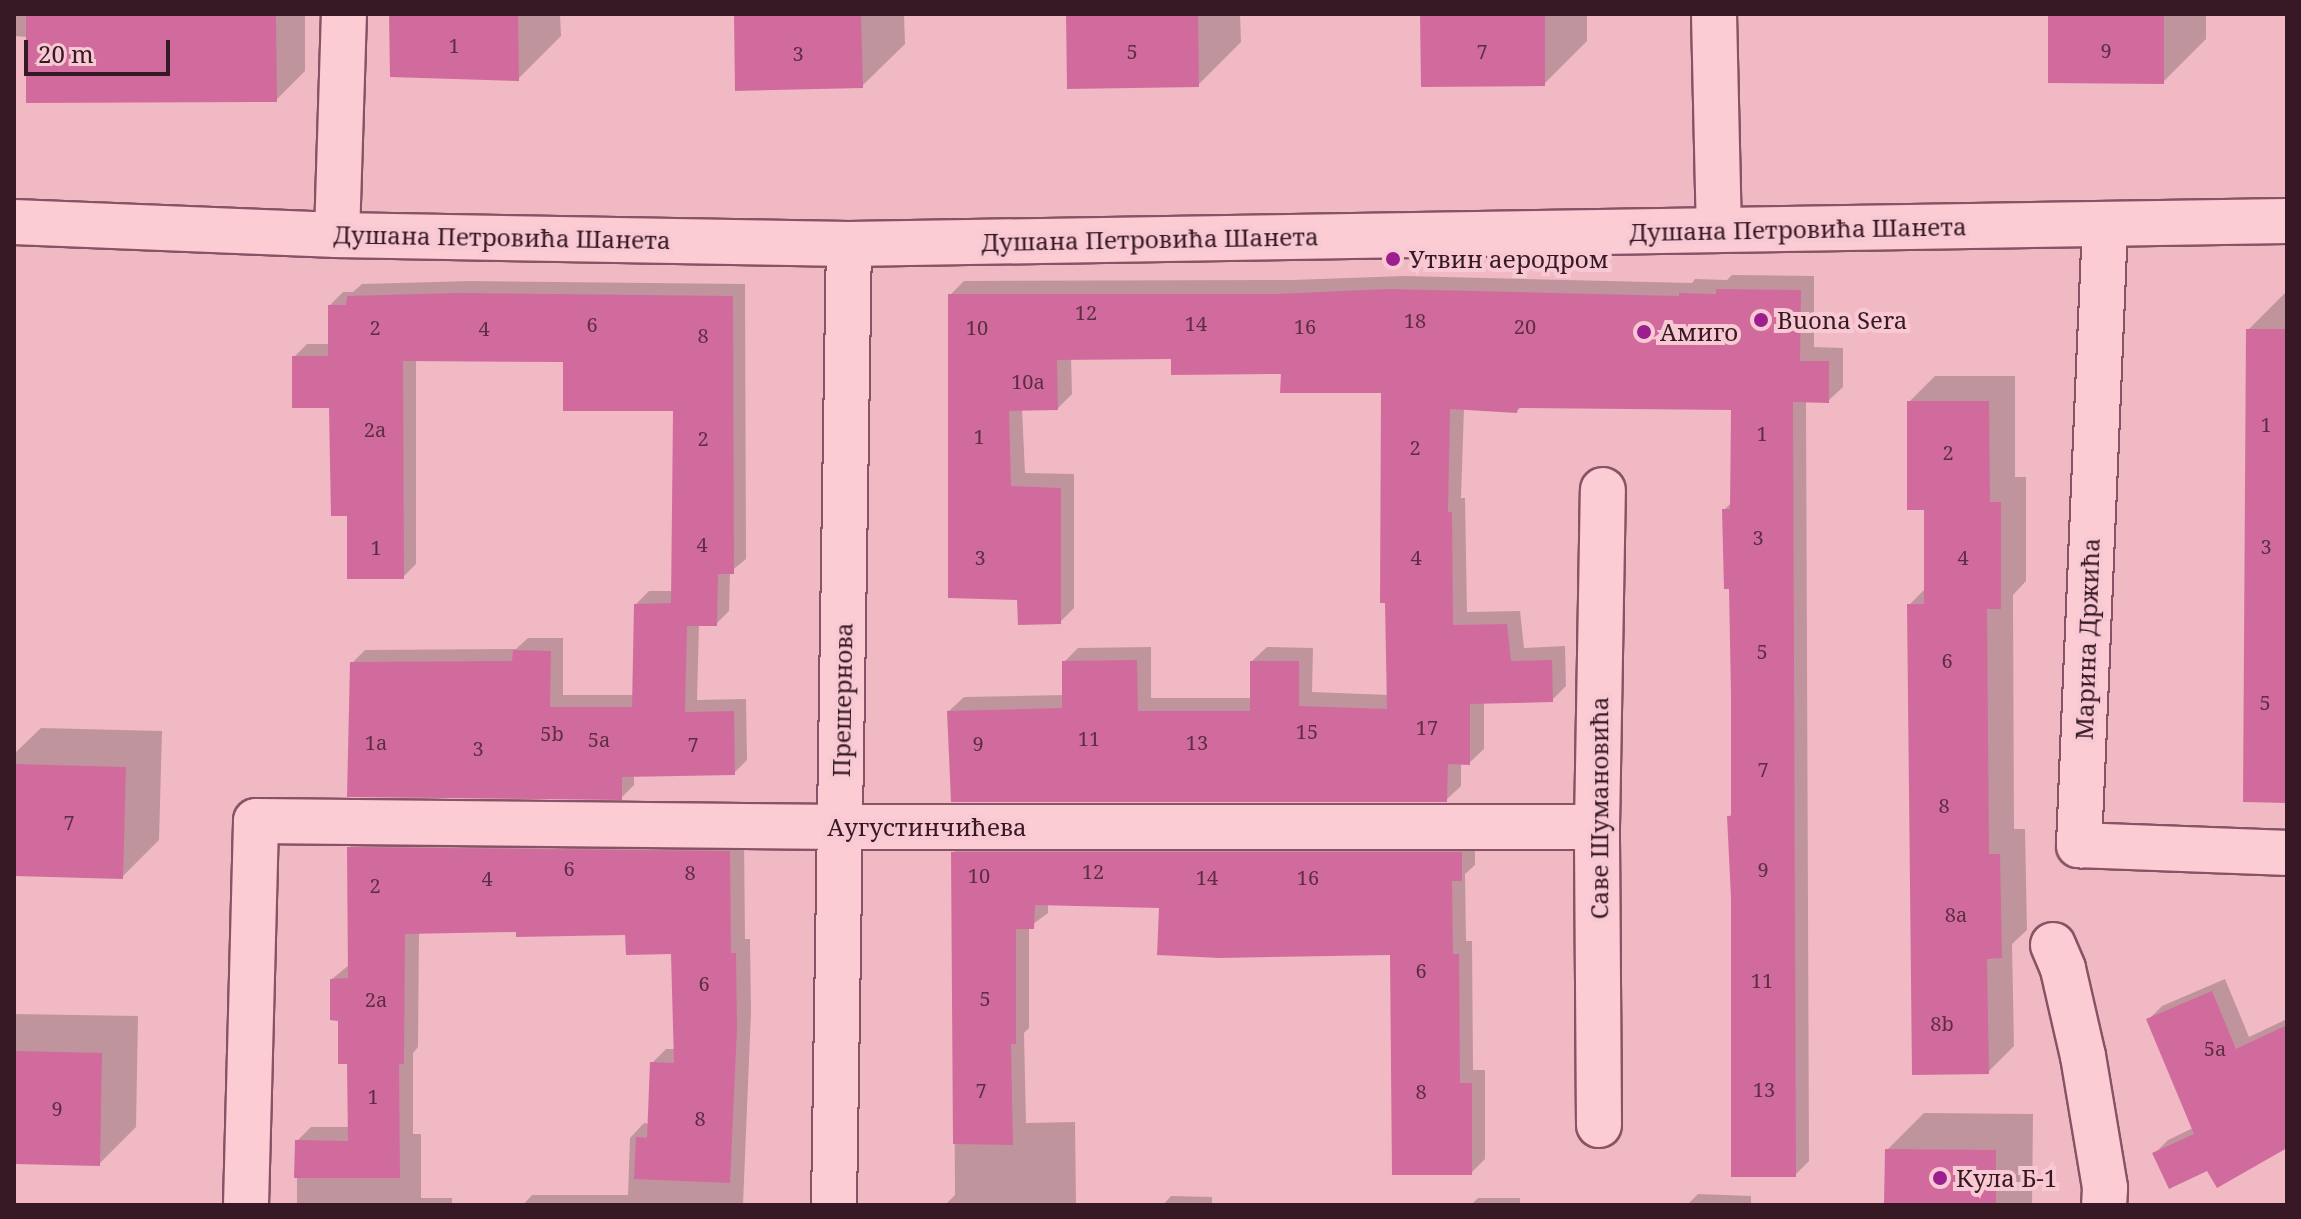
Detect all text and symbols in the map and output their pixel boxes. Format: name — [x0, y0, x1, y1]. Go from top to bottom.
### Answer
scale bar — [28, 24, 174, 74]
house number: 1 — [448, 33, 460, 57]
text: 20 m — [38, 37, 94, 70]
house number: 9 — [2100, 38, 2112, 62]
house number: 5 — [1126, 39, 1138, 63]
house number: 7 — [1476, 39, 1488, 63]
house number: 3 — [792, 41, 804, 65]
street label: Душана Петровића Шанета — [1629, 212, 1967, 246]
street label: Душана Петровића Шанета — [333, 220, 671, 254]
street label: Душана Петровића Шанета — [981, 222, 1319, 256]
place label: Утвин аеродром — [1409, 245, 1609, 273]
marker: Утвин аеродром — [1384, 250, 1402, 268]
house number: 12 — [1075, 300, 1097, 324]
place label: Buona Sera — [1777, 306, 1907, 334]
house number: 18 — [1404, 308, 1426, 332]
house number: 14 — [1185, 311, 1207, 335]
marker: Buona Sera — [1752, 311, 1770, 329]
house number: 6 — [586, 312, 598, 336]
house number: 16 — [1294, 314, 1316, 338]
house number: 20 — [1514, 314, 1536, 338]
house number: 2 — [369, 315, 381, 339]
house number: 10 — [966, 315, 988, 339]
house number: 4 — [478, 316, 490, 340]
place label: Амиго — [1660, 318, 1738, 346]
house number: 8 — [697, 323, 709, 347]
marker: Амиго — [1635, 323, 1653, 341]
house number: 10a — [1011, 369, 1045, 393]
house number: 1 — [2260, 412, 2272, 436]
house number: 2a — [364, 417, 386, 441]
house number: 1 — [1756, 421, 1768, 445]
house number: 1 — [973, 424, 985, 448]
house number: 2 — [697, 426, 709, 450]
house number: 2 — [1409, 435, 1421, 459]
house number: 2 — [1942, 440, 1954, 464]
house number: 3 — [1752, 525, 1764, 549]
house number: 4 — [696, 532, 708, 556]
house number: 3 — [2260, 534, 2272, 558]
house number: 1 — [370, 535, 382, 559]
street label: Марина Држића — [2069, 538, 2105, 740]
house number: 3 — [974, 545, 986, 569]
house number: 4 — [1410, 545, 1422, 569]
house number: 4 — [1957, 545, 1969, 569]
street label: Прешернова — [826, 622, 858, 778]
house number: 5 — [1756, 639, 1768, 663]
house number: 6 — [1941, 648, 1953, 672]
house number: 5 — [2259, 690, 2271, 714]
street label: Саве Шумановића — [1585, 697, 1613, 919]
house number: 17 — [1416, 715, 1438, 739]
house number: 15 — [1296, 719, 1318, 743]
house number: 5b — [540, 721, 564, 745]
house number: 11 — [1078, 726, 1100, 750]
house number: 5a — [588, 727, 610, 751]
house number: 1a — [365, 730, 387, 754]
house number: 13 — [1186, 730, 1208, 754]
house number: 9 — [972, 731, 984, 755]
house number: 7 — [687, 732, 699, 756]
house number: 3 — [472, 736, 484, 760]
house number: 7 — [1757, 757, 1769, 781]
house number: 8 — [1938, 793, 1950, 817]
house number: 7 — [63, 810, 75, 834]
street label: Аугустинчићева — [827, 813, 1027, 841]
house number: 6 — [563, 856, 575, 880]
house number: 9 — [1757, 857, 1769, 881]
house number: 12 — [1082, 859, 1104, 883]
house number: 8 — [684, 860, 696, 884]
house number: 10 — [968, 863, 990, 887]
house number: 14 — [1196, 865, 1218, 889]
house number: 16 — [1297, 865, 1319, 889]
house number: 4 — [481, 866, 493, 890]
house number: 2 — [369, 873, 381, 897]
house number: 8a — [1945, 902, 1967, 926]
house number: 6 — [1415, 958, 1427, 982]
house number: 11 — [1751, 968, 1773, 992]
house number: 6 — [698, 971, 710, 995]
house number: 5 — [979, 986, 991, 1010]
house number: 2a — [365, 987, 387, 1011]
house number: 8b — [1930, 1011, 1954, 1035]
house number: 5a — [2204, 1036, 2226, 1060]
house number: 13 — [1753, 1077, 1775, 1101]
house number: 7 — [975, 1078, 987, 1102]
house number: 8 — [1415, 1079, 1427, 1103]
house number: 1 — [367, 1084, 379, 1108]
house number: 9 — [51, 1096, 63, 1120]
house number: 8 — [694, 1106, 706, 1130]
place label: Кула Б-1 — [1956, 1164, 2057, 1192]
marker: Кула Б-1 — [1931, 1169, 1949, 1187]

